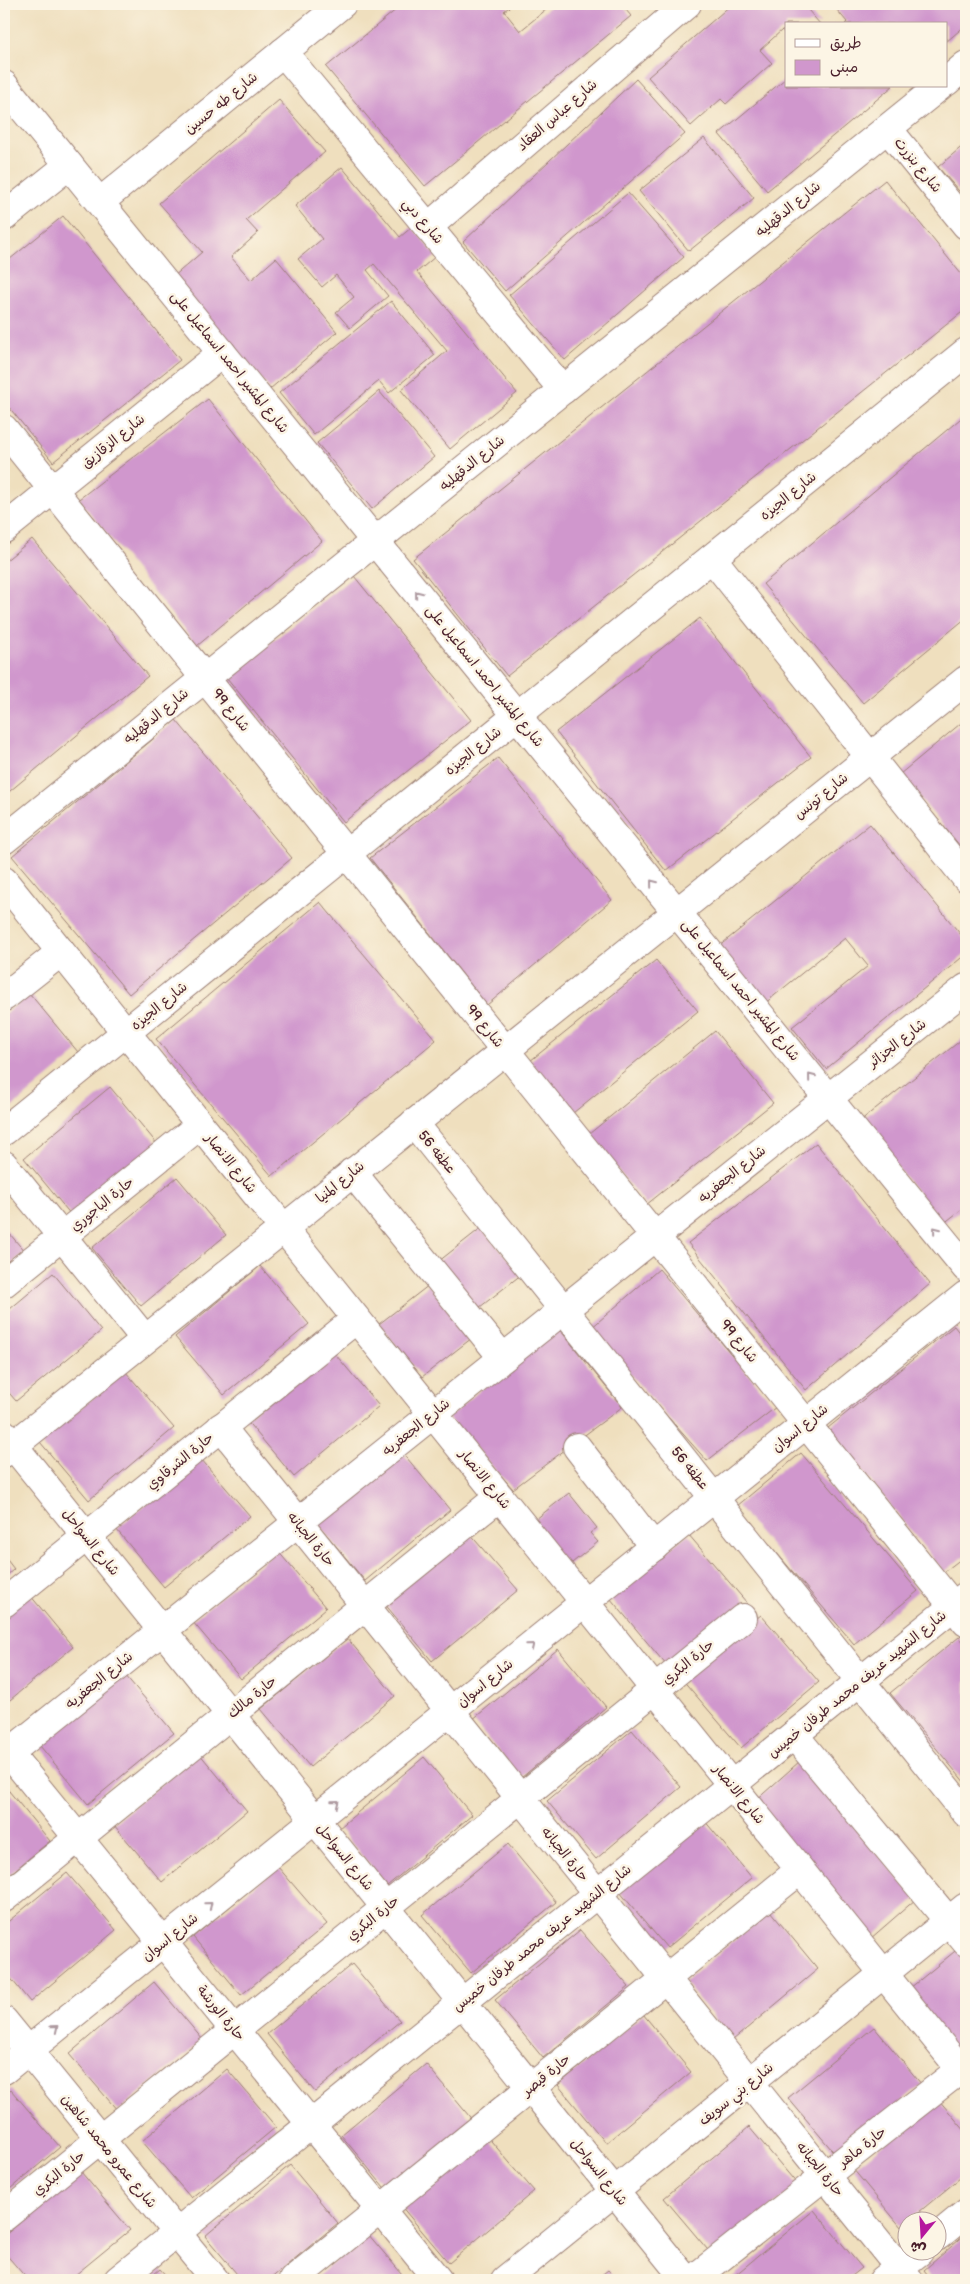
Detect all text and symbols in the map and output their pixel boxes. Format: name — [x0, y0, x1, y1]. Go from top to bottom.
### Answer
legend — [785, 22, 948, 88]
text: طريق — [830, 34, 862, 53]
text: مبنى — [830, 58, 858, 77]
street label: شارع طه حسين — [181, 68, 262, 138]
street label: شارع عباس العقاد — [513, 76, 601, 155]
street label: شارع بنزرت — [890, 134, 945, 197]
street label: شارع الدقهليه — [752, 178, 825, 241]
street label: شارع دبي — [396, 195, 447, 250]
street label: شارع المشير احمد اسماعيل على — [167, 288, 292, 437]
street label: شارع الزقازيق — [78, 410, 149, 473]
street label: شارع الدقهليه — [436, 432, 509, 495]
street label: شارع الجيزه — [756, 468, 820, 525]
one-way arrow — [416, 591, 424, 600]
street label: شارع المشير احمد اسماعيل على — [422, 602, 547, 751]
street label: شارع الدقهليه — [120, 685, 193, 748]
street label: شارع 99 — [208, 685, 253, 736]
street label: شارع الجيزه — [441, 723, 505, 780]
street label: شارع تونس — [791, 769, 852, 824]
one-way arrow — [651, 880, 659, 889]
street label: شارع المشير احمد اسماعيل على — [678, 916, 803, 1065]
street label: شارع الجيزه — [127, 978, 191, 1035]
street label: شارع 99 — [462, 1001, 507, 1052]
street label: شارع الجزائر — [864, 1015, 930, 1072]
one-way arrow — [808, 1074, 816, 1083]
street label: عطفه 56 — [414, 1127, 460, 1177]
street label: شارع الانصار — [200, 1129, 260, 1197]
street label: شارع الجعفريه — [695, 1142, 770, 1207]
street label: شارع المنيا — [312, 1157, 368, 1207]
street label: حارة الباجوري — [67, 1173, 138, 1236]
one-way arrow — [933, 1227, 941, 1236]
street label: شارع 99 — [716, 1316, 761, 1367]
street label: شارع الجعفريه — [379, 1395, 454, 1460]
street label: شارع اسوان — [768, 1400, 832, 1457]
street label: حارة الشرقاوي — [143, 1429, 218, 1495]
street label: عطفه 56 — [667, 1443, 713, 1493]
street label: شارع الانصار — [454, 1445, 514, 1513]
street label: شارع السواحل — [58, 1505, 123, 1580]
street label: حارة الجبانه — [284, 1508, 338, 1570]
street label: شارع الشهيد عريف محمد طرفان خميس — [764, 1607, 950, 1762]
street label: حارة البكري — [658, 1636, 719, 1690]
one-way arrow — [525, 1643, 535, 1652]
street label: شارع الجعفريه — [62, 1648, 137, 1713]
street label: شارع اسوان — [453, 1655, 517, 1712]
street label: حارة مالك — [224, 1672, 280, 1722]
street label: شارع الانصار — [708, 1760, 768, 1828]
one-way arrow — [330, 1800, 339, 1808]
street label: شارع السواحل — [312, 1820, 377, 1895]
street label: حارة الجبانه — [538, 1823, 592, 1885]
street label: شارع الشهيد عريف محمد طرفان خميس — [449, 1861, 635, 2016]
street label: حارة البكري — [343, 1892, 404, 1946]
one-way arrow — [203, 1902, 212, 1910]
street label: شارع اسوان — [138, 1909, 202, 1966]
street label: حارة الورشة — [193, 1982, 249, 2045]
one-way arrow — [50, 2025, 59, 2034]
street label: حارة قيصر — [517, 2050, 574, 2100]
street label: شارع بني سويف — [695, 2059, 779, 2132]
street label: شارع عمرو محمد شاهين — [57, 2090, 160, 2212]
street label: حارة ماهر — [834, 2123, 889, 2172]
street label: شارع السواحل — [566, 2135, 631, 2210]
street label: حارة الجبانه — [793, 2138, 847, 2200]
street label: حارة البكري — [29, 2147, 90, 2201]
north arrow — [898, 2212, 948, 2262]
text: ش — [908, 2237, 928, 2258]

